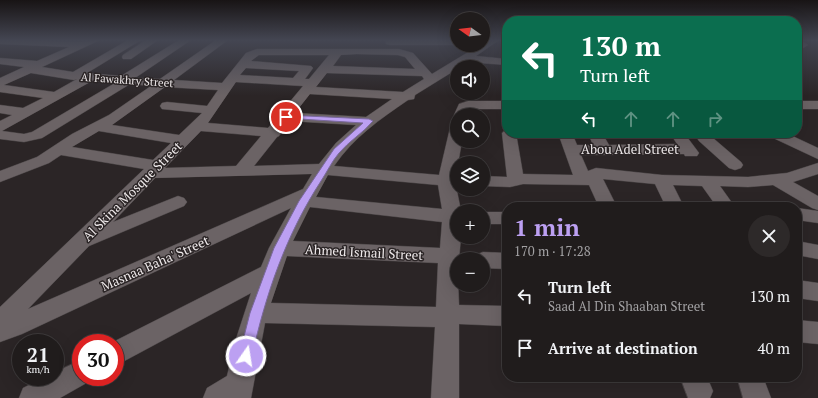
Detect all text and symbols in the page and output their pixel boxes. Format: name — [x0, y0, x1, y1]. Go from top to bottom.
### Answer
north arrow — [450, 12, 490, 52]
map controls — [450, 12, 490, 292]
text: 130 m — [580, 27, 661, 64]
icon: left — [514, 32, 566, 84]
button: sound — [450, 60, 490, 100]
text: Turn left — [580, 63, 650, 87]
street label: Al Fawakhry Street — [80, 70, 174, 90]
pin — [269, 100, 303, 134]
icon: arrive — [275, 106, 297, 128]
button: search — [450, 108, 490, 148]
icon: left — [578, 108, 600, 130]
icon: ahead — [620, 108, 642, 130]
icon: ahead — [662, 108, 684, 130]
icon: right — [704, 108, 726, 130]
street label: Al Skina Mosque Street — [78, 137, 186, 245]
street label: Abou Adel Street — [581, 140, 679, 158]
button: layers — [450, 156, 490, 196]
button: + — [450, 204, 490, 244]
text: 1 min — [514, 211, 580, 243]
button: close — [748, 215, 790, 257]
street label: Masnaa Baha' Street — [98, 231, 212, 295]
street label: Ahmed Ismail Street — [304, 240, 424, 264]
text: 170 m · 17:28 — [514, 242, 591, 260]
button: − — [450, 252, 490, 292]
text: Turn left — [548, 277, 612, 297]
icon: left — [514, 285, 536, 307]
text: 130 m — [749, 286, 790, 306]
text: Saad Al Din Shaaban Street — [548, 297, 705, 315]
speed limit sign: 30 — [72, 334, 124, 386]
position arrow — [225, 335, 267, 377]
icon: arrive — [514, 337, 536, 359]
text: Arrive at destination — [548, 338, 698, 358]
text: 40 m — [757, 338, 790, 358]
text: 21 — [27, 341, 49, 368]
text: km/h — [26, 363, 50, 376]

